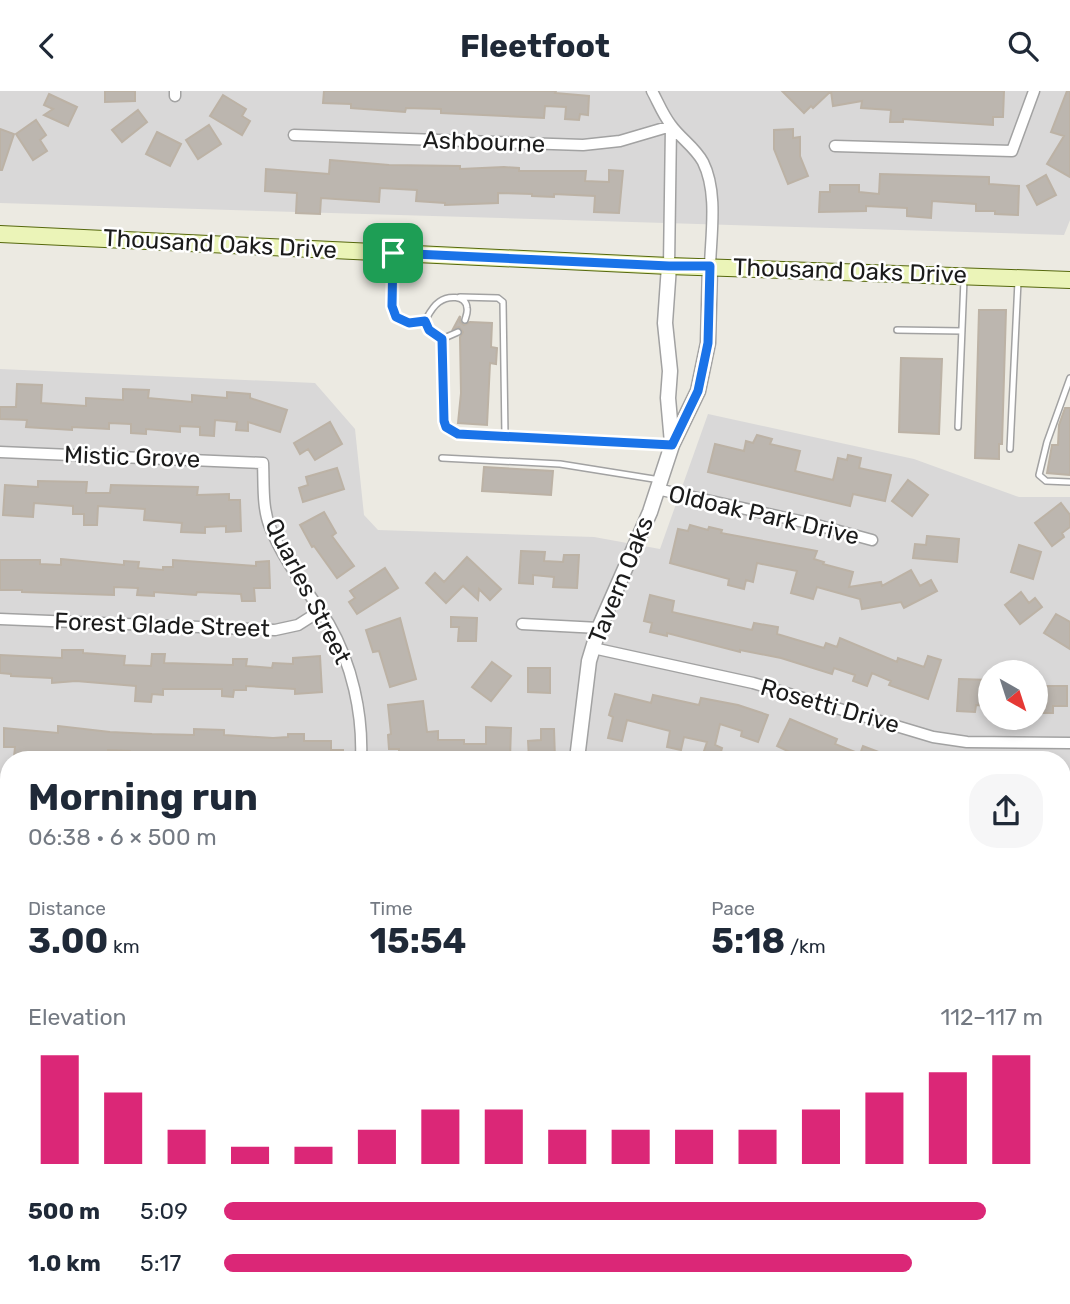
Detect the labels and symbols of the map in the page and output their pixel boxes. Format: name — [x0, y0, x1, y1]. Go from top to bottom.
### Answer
street label: Ashbourne — [422, 126, 546, 158]
pin — [363, 223, 423, 283]
street label: Thousand Oaks Drive — [102, 224, 338, 264]
street label: Thousand Oaks Drive — [733, 253, 967, 289]
street label: Mistic Grove — [63, 441, 201, 473]
street label: Oldoak Park Drive — [666, 479, 862, 551]
street label: Tavern Oaks — [583, 512, 659, 648]
street label: Quarles Street — [259, 513, 357, 669]
street label: Forest Glade Street — [54, 607, 270, 643]
north arrow — [978, 660, 1048, 730]
street label: Rosetti Drive — [757, 673, 903, 739]

